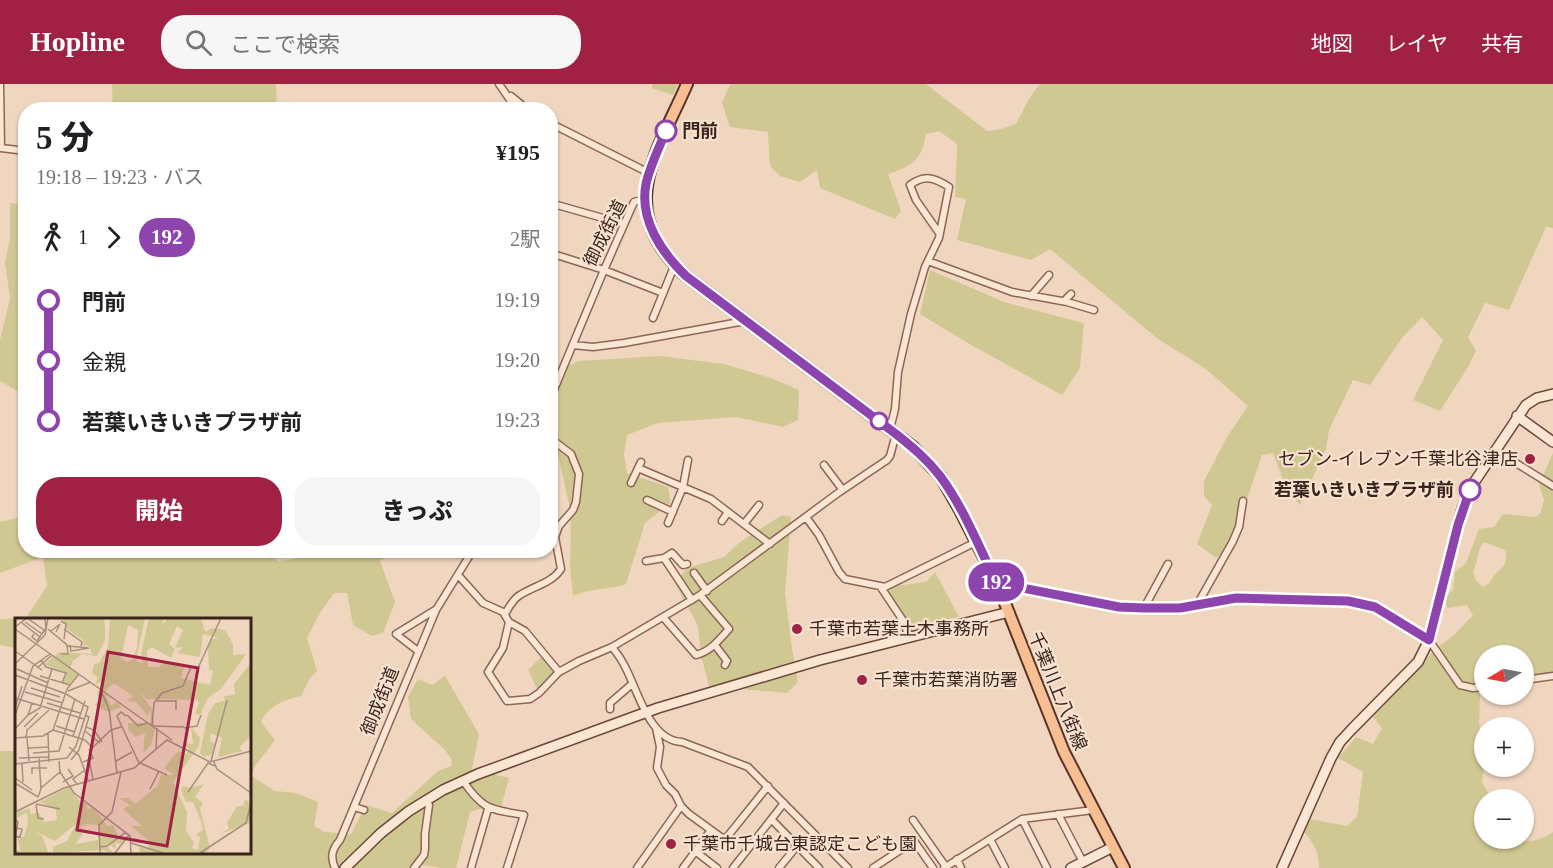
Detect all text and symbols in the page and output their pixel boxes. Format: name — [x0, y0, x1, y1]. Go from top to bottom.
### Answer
search box — [161, 15, 581, 69]
text: Hopline — [30, 26, 125, 57]
icon: search — [182, 26, 215, 59]
text: ここで検索 — [230, 32, 340, 57]
text: 地図 — [1311, 32, 1353, 56]
text: レイヤ — [1386, 32, 1448, 56]
text: 共有 — [1481, 32, 1523, 56]
text: 5 分 — [36, 120, 94, 156]
marker: 門前 — [655, 120, 677, 142]
place label: 門前 — [682, 121, 718, 141]
text: ¥195 — [496, 140, 540, 165]
text: 19:18 – 19:23 · バス — [36, 166, 204, 188]
street label: 御成街道 — [580, 196, 630, 270]
icon: walk — [36, 221, 69, 254]
icon: forward — [97, 221, 130, 254]
text: 192 — [151, 225, 183, 249]
text: 1 — [78, 226, 88, 248]
text: 2駅 — [510, 228, 540, 250]
text: 19:19 — [494, 289, 540, 311]
text: 門前 — [82, 290, 126, 315]
text: 19:20 — [494, 349, 540, 371]
text: 金親 — [82, 350, 126, 375]
text: 19:23 — [494, 409, 540, 431]
text: 若葉いきいきプラザ前 — [82, 410, 302, 435]
unlabelled marker — [870, 412, 888, 430]
place label: セブン-イレブン千葉北谷津店 — [1278, 449, 1518, 469]
marker: セブン-イレブン千葉北谷津店 — [1523, 452, 1537, 466]
button: 開始 — [36, 477, 282, 546]
button: きっぷ — [294, 477, 540, 546]
marker: 若葉いきいきプラザ前 — [1459, 479, 1481, 501]
place label: 若葉いきいきプラザ前 — [1274, 480, 1454, 500]
line badge: 192 — [962, 562, 1030, 602]
text: 192 — [980, 570, 1012, 594]
inset map — [15, 618, 250, 853]
place label: 千葉市若葉土木事務所 — [809, 619, 989, 639]
marker: 千葉市若葉土木事務所 — [790, 622, 804, 636]
street label: 千葉川上八街線 — [1025, 629, 1091, 753]
north arrow — [1474, 645, 1534, 705]
map controls — [1474, 645, 1534, 849]
street label: 御成街道 — [357, 664, 403, 738]
place label: 千葉市若葉消防署 — [874, 670, 1018, 690]
marker: 千葉市若葉消防署 — [855, 673, 869, 687]
button: + — [1474, 717, 1534, 777]
button: − — [1474, 789, 1534, 849]
place label: 千葉市千城台東認定こども園 — [683, 834, 917, 854]
marker: 千葉市千城台東認定こども園 — [664, 837, 678, 851]

